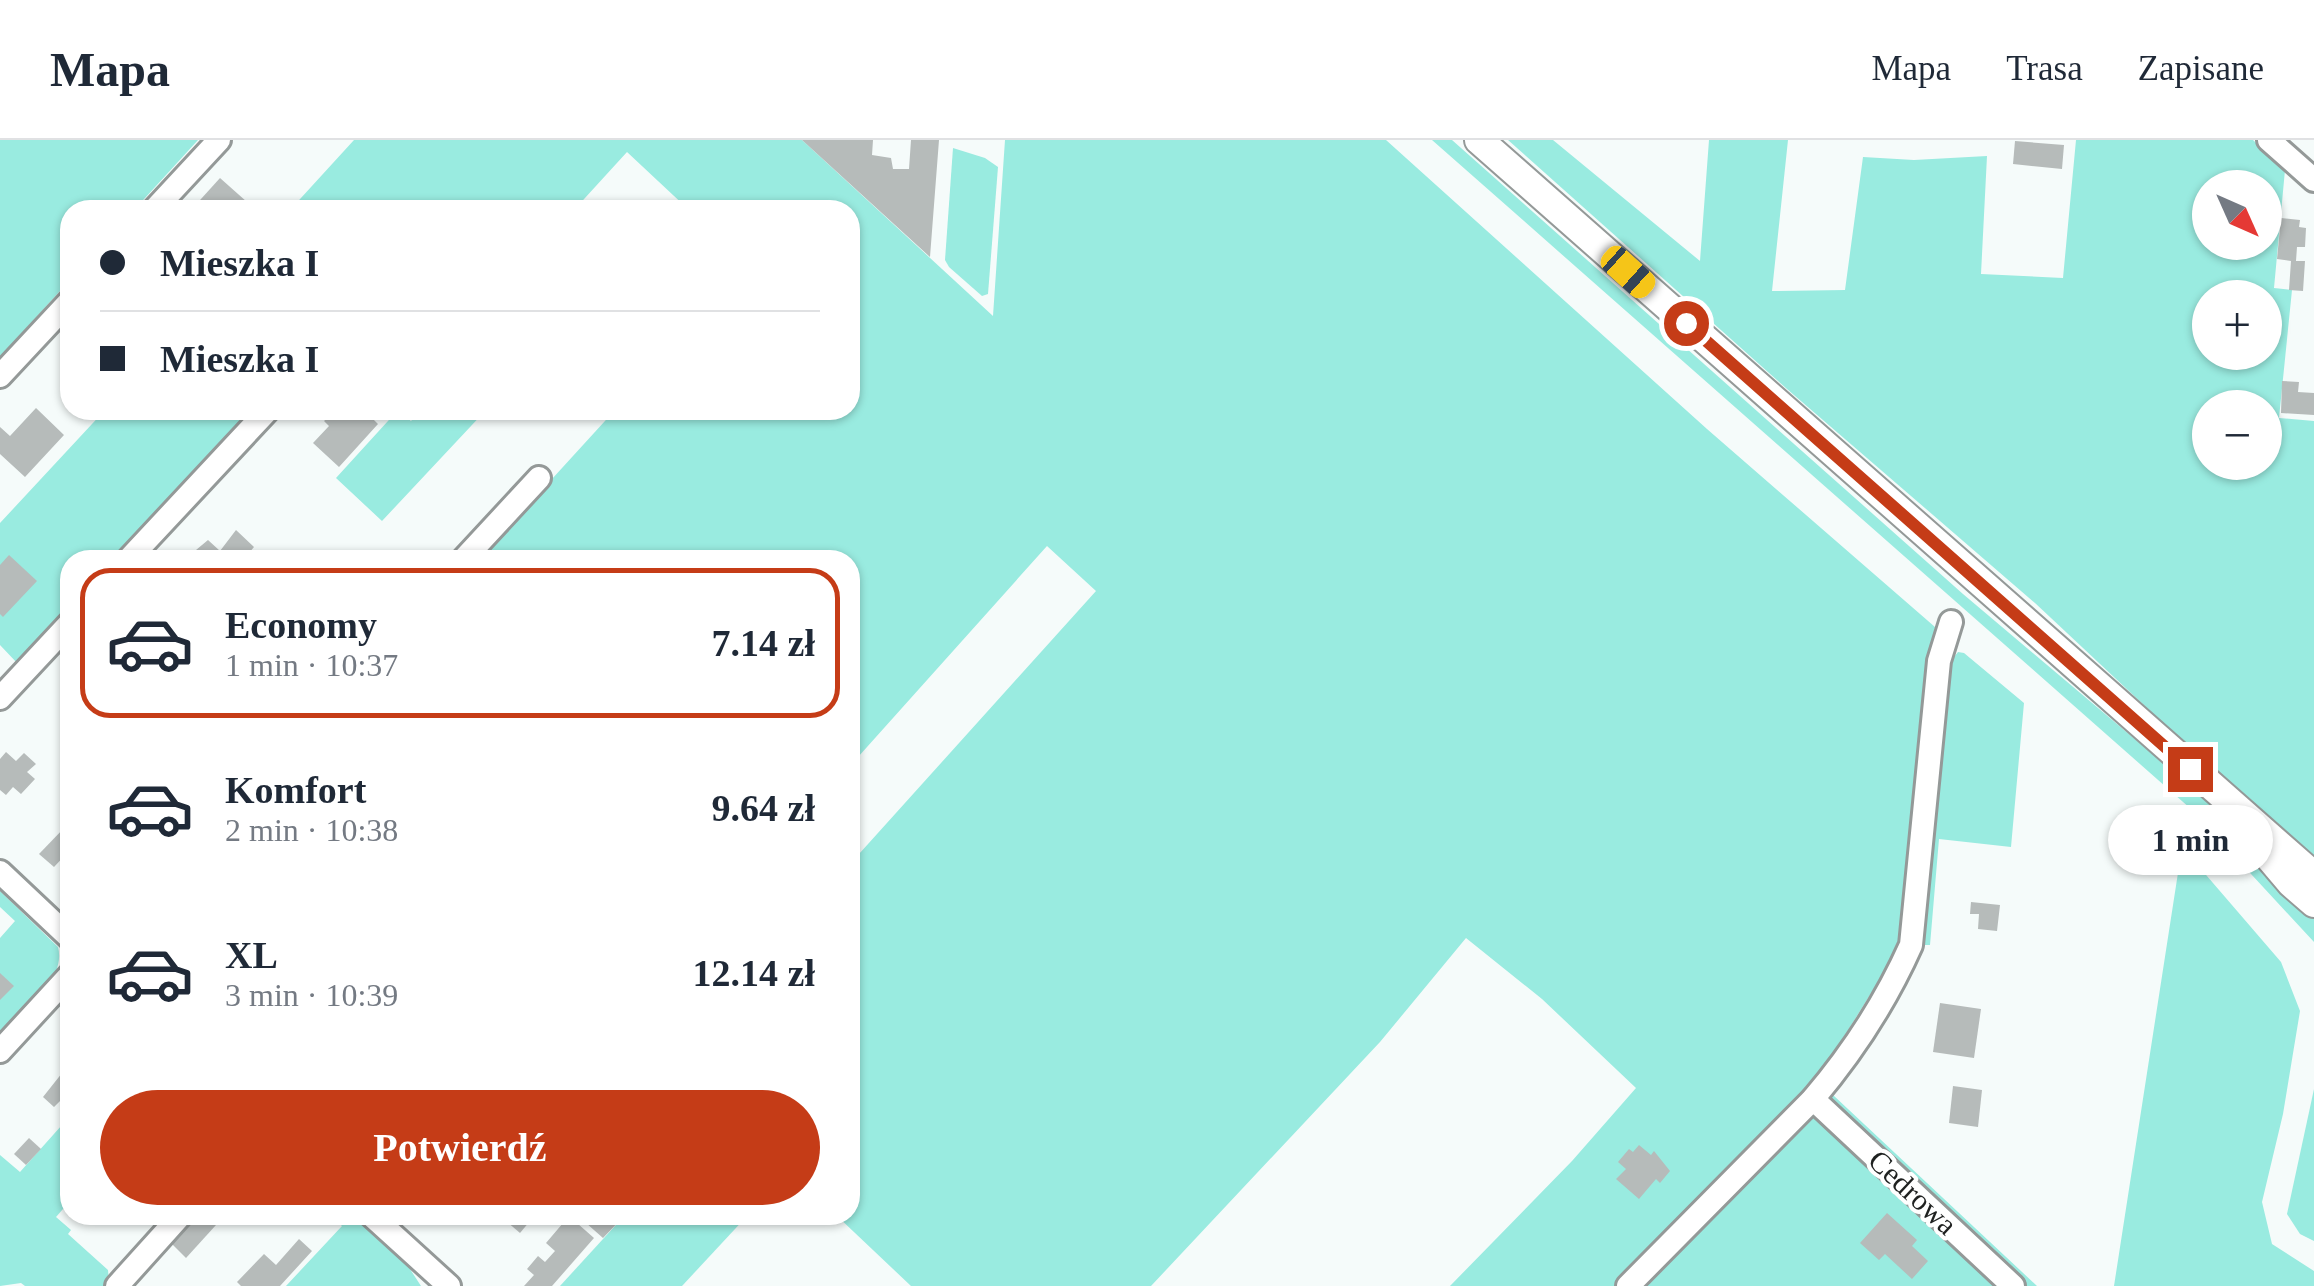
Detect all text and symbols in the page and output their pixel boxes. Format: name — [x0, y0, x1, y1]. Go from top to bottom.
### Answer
text: Mapa — [50, 43, 170, 96]
text: Mapa — [1871, 49, 1951, 88]
text: Trasa — [2006, 49, 2083, 88]
text: Zapisane — [2138, 49, 2264, 88]
north arrow — [2192, 170, 2282, 260]
map controls — [2192, 170, 2282, 480]
car — [1596, 241, 1660, 303]
text: Mieszka I — [160, 242, 319, 284]
button: + — [2192, 280, 2282, 370]
route start — [1664, 301, 1709, 346]
text: Mieszka I — [160, 338, 319, 380]
button: − — [2192, 390, 2282, 480]
icon: car — [105, 598, 195, 688]
text: Economy — [225, 604, 377, 646]
text: 7.14 zł — [712, 622, 815, 664]
text: 1 min · 10:37 — [225, 647, 398, 683]
route end — [2168, 747, 2213, 792]
icon: car — [105, 763, 195, 853]
text: Komfort — [225, 769, 366, 811]
text: 9.64 zł — [712, 787, 815, 829]
callout: 1 min — [2108, 804, 2272, 874]
text: 2 min · 10:38 — [225, 812, 398, 848]
text: 1 min — [2152, 822, 2229, 858]
icon: car — [105, 928, 195, 1018]
text: XL — [225, 934, 278, 976]
text: 12.14 zł — [693, 952, 815, 994]
text: 3 min · 10:39 — [225, 977, 398, 1013]
button: Potwierdź — [100, 1090, 820, 1205]
street label: Cedrowa — [1862, 1143, 1964, 1241]

